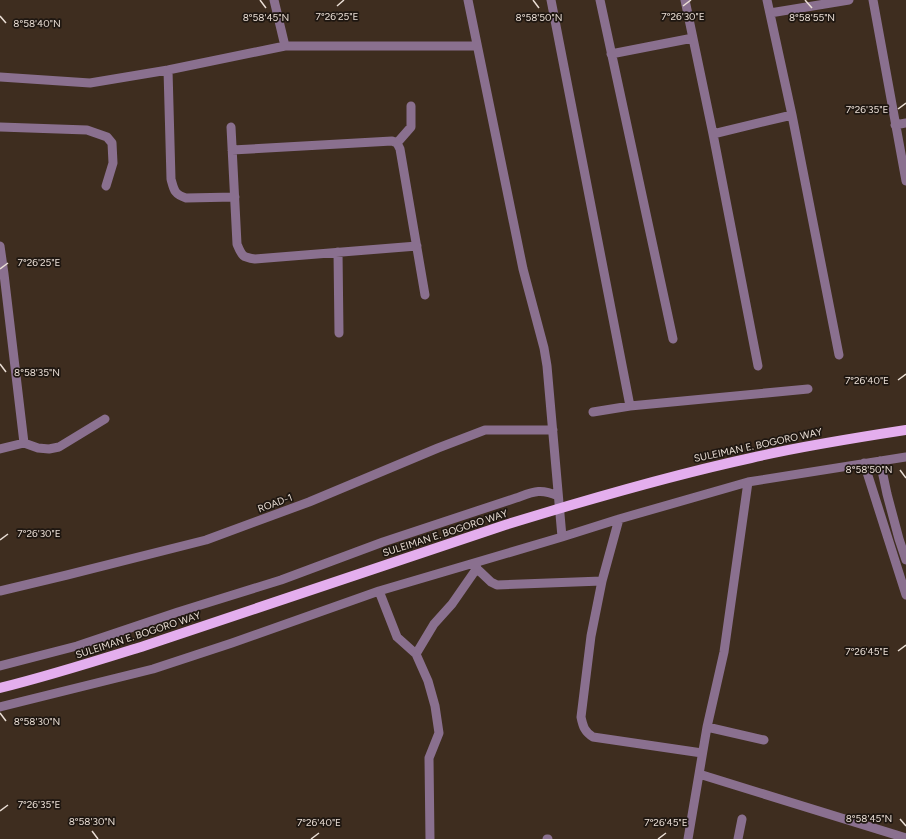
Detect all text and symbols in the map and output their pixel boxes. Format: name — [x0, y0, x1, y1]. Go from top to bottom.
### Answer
text: 7°26'25"E — [316, 10, 358, 23]
text: 7°26'30"E — [661, 10, 705, 23]
text: 8°58'45"N — [243, 11, 289, 24]
text: 8°58'50"N — [516, 11, 562, 24]
text: 8°58'55"N — [789, 11, 835, 24]
text: 8°58'40"N — [13, 17, 61, 30]
text: 7°26'35"E — [846, 103, 888, 116]
text: 7°26'25"E — [18, 256, 60, 269]
text: 8°58'35"N — [14, 366, 60, 379]
text: 7°26'40"E — [845, 374, 889, 387]
street label: SULEIMAN E. BOGORO WAY — [693, 425, 823, 465]
text: 8°58'50"N — [846, 463, 892, 476]
street label: ROAD-1 — [256, 491, 294, 515]
street label: SULEIMAN E. BOGORO WAY — [381, 507, 509, 559]
text: 7°26'30"E — [17, 527, 61, 540]
street label: SULEIMAN E. BOGORO WAY — [74, 609, 202, 661]
text: 7°26'45"E — [845, 645, 889, 658]
text: 8°58'30"N — [14, 715, 60, 728]
text: 7°26'35"E — [18, 798, 60, 811]
text: 8°58'45"N — [846, 812, 892, 825]
text: 8°58'30"N — [69, 815, 115, 828]
text: 7°26'40"E — [297, 816, 341, 829]
text: 7°26'45"E — [644, 816, 688, 829]

